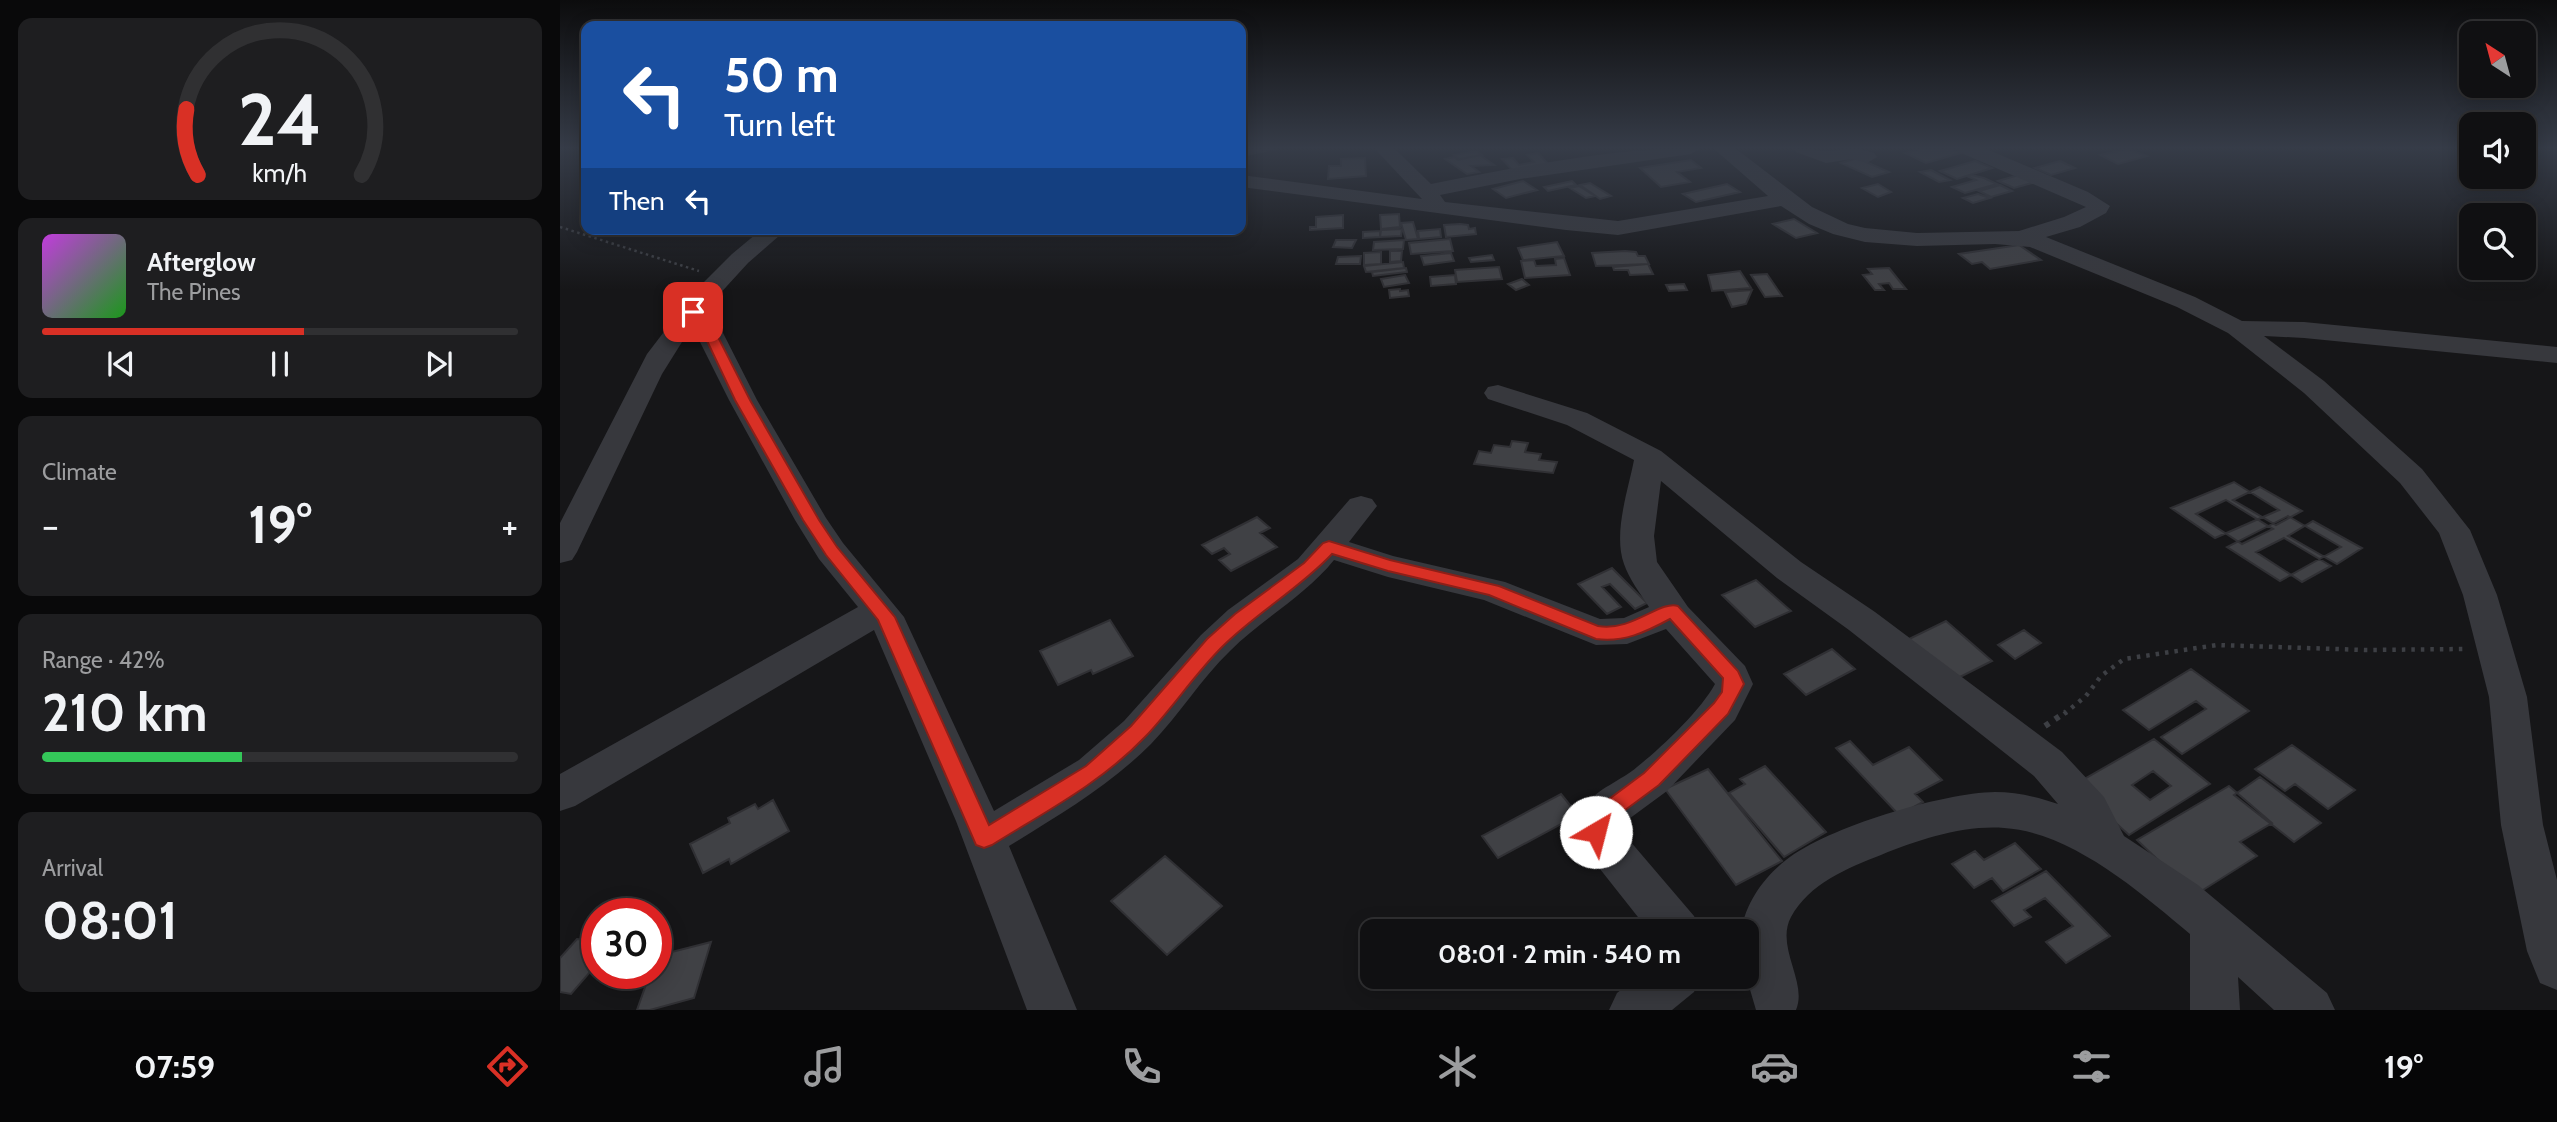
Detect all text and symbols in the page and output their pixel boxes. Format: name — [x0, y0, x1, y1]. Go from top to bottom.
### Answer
north arrow — [2459, 21, 2536, 98]
map controls — [2459, 21, 2536, 280]
text: 50 m — [724, 45, 839, 104]
icon: left — [609, 49, 700, 140]
text: 24 — [238, 75, 322, 163]
text: Turn left — [724, 105, 835, 144]
button: sound — [2459, 112, 2536, 189]
text: km/h — [253, 158, 307, 188]
icon: left — [679, 182, 717, 220]
text: Then — [609, 185, 665, 217]
button: search — [2459, 203, 2536, 280]
text: Afterglow — [147, 246, 256, 278]
text: The Pines — [147, 278, 241, 306]
pin — [663, 282, 723, 342]
icon: arrive — [674, 293, 712, 331]
icon: previous — [102, 345, 140, 383]
icon: pause — [261, 345, 299, 383]
icon: next — [420, 345, 458, 383]
text: Climate — [42, 458, 117, 486]
text: 19° — [248, 493, 312, 556]
text: − — [42, 502, 59, 549]
text: + — [501, 502, 518, 549]
text: Range · 42% — [42, 646, 165, 674]
text: 210 km — [42, 681, 208, 744]
position arrow — [1559, 795, 1633, 869]
text: Arrival — [42, 854, 103, 882]
text: 08:01 — [42, 889, 178, 952]
speed limit sign: 30 — [581, 898, 672, 989]
text: 08:01 · 2 min · 540 m — [1438, 938, 1681, 970]
icon: directions — [483, 1042, 532, 1091]
icon: music — [800, 1042, 849, 1091]
icon: phone — [1117, 1042, 1166, 1091]
icon: climate — [1433, 1042, 1482, 1091]
icon: car — [1750, 1042, 1799, 1091]
icon: filters — [2067, 1042, 2116, 1091]
text: 07:59 — [134, 1047, 215, 1086]
text: 19° — [2384, 1047, 2423, 1086]

